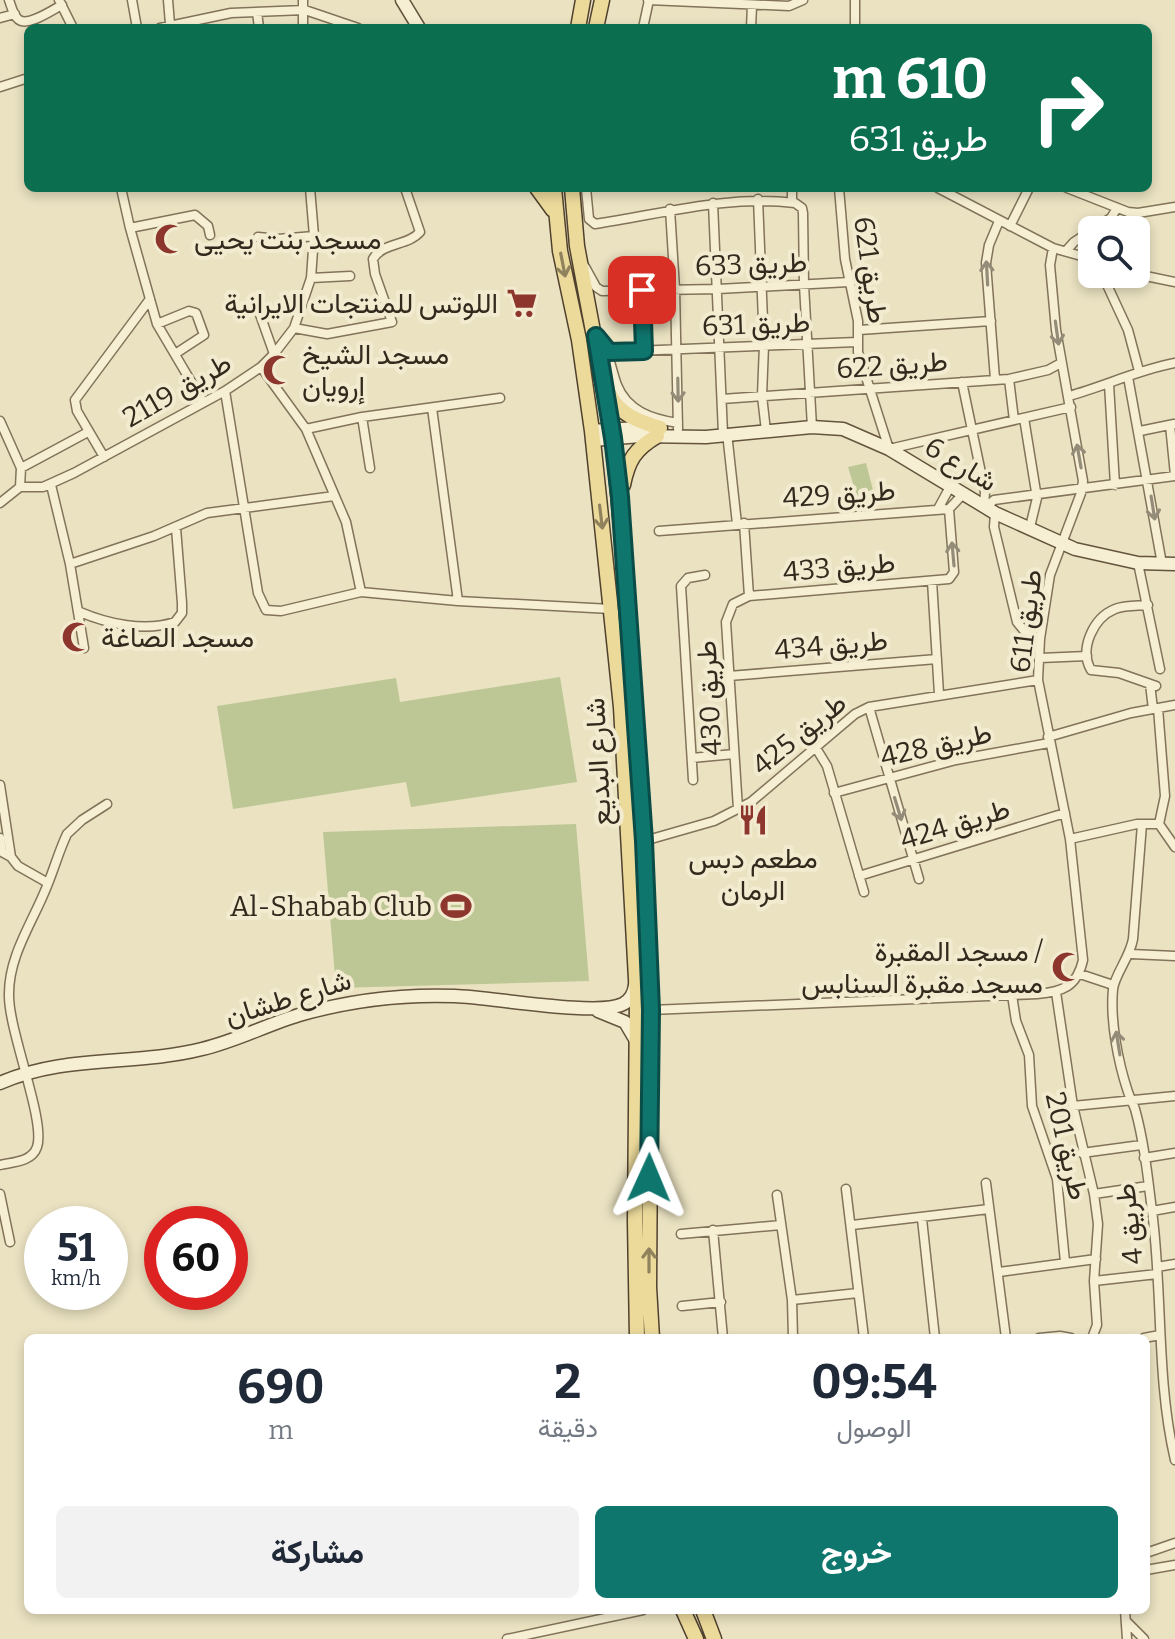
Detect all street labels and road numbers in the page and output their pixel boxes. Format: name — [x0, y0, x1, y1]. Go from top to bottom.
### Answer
street label: طريق 621 — [846, 214, 895, 326]
street label: طريق 633 — [694, 246, 808, 283]
street label: طريق 631 — [701, 306, 811, 343]
street label: طريق 622 — [835, 345, 949, 386]
street label: طريق 2119 — [117, 346, 237, 435]
street label: شارع 6 — [918, 430, 1003, 500]
street label: طريق 429 — [782, 474, 897, 515]
street label: طريق 433 — [781, 546, 897, 589]
street label: طريق 611 — [1003, 567, 1050, 675]
street label: طريق 434 — [773, 624, 889, 667]
street label: طريق 430 — [690, 640, 729, 756]
street label: طريق 425 — [745, 686, 853, 783]
street label: شارع البديع — [578, 697, 621, 827]
street label: طريق 428 — [877, 716, 995, 775]
street label: طريق 424 — [896, 792, 1014, 857]
street label: شارع طشان — [221, 963, 356, 1035]
street label: طريق 201 — [1038, 1089, 1095, 1203]
street label: طريق 4 — [1108, 1182, 1151, 1266]

